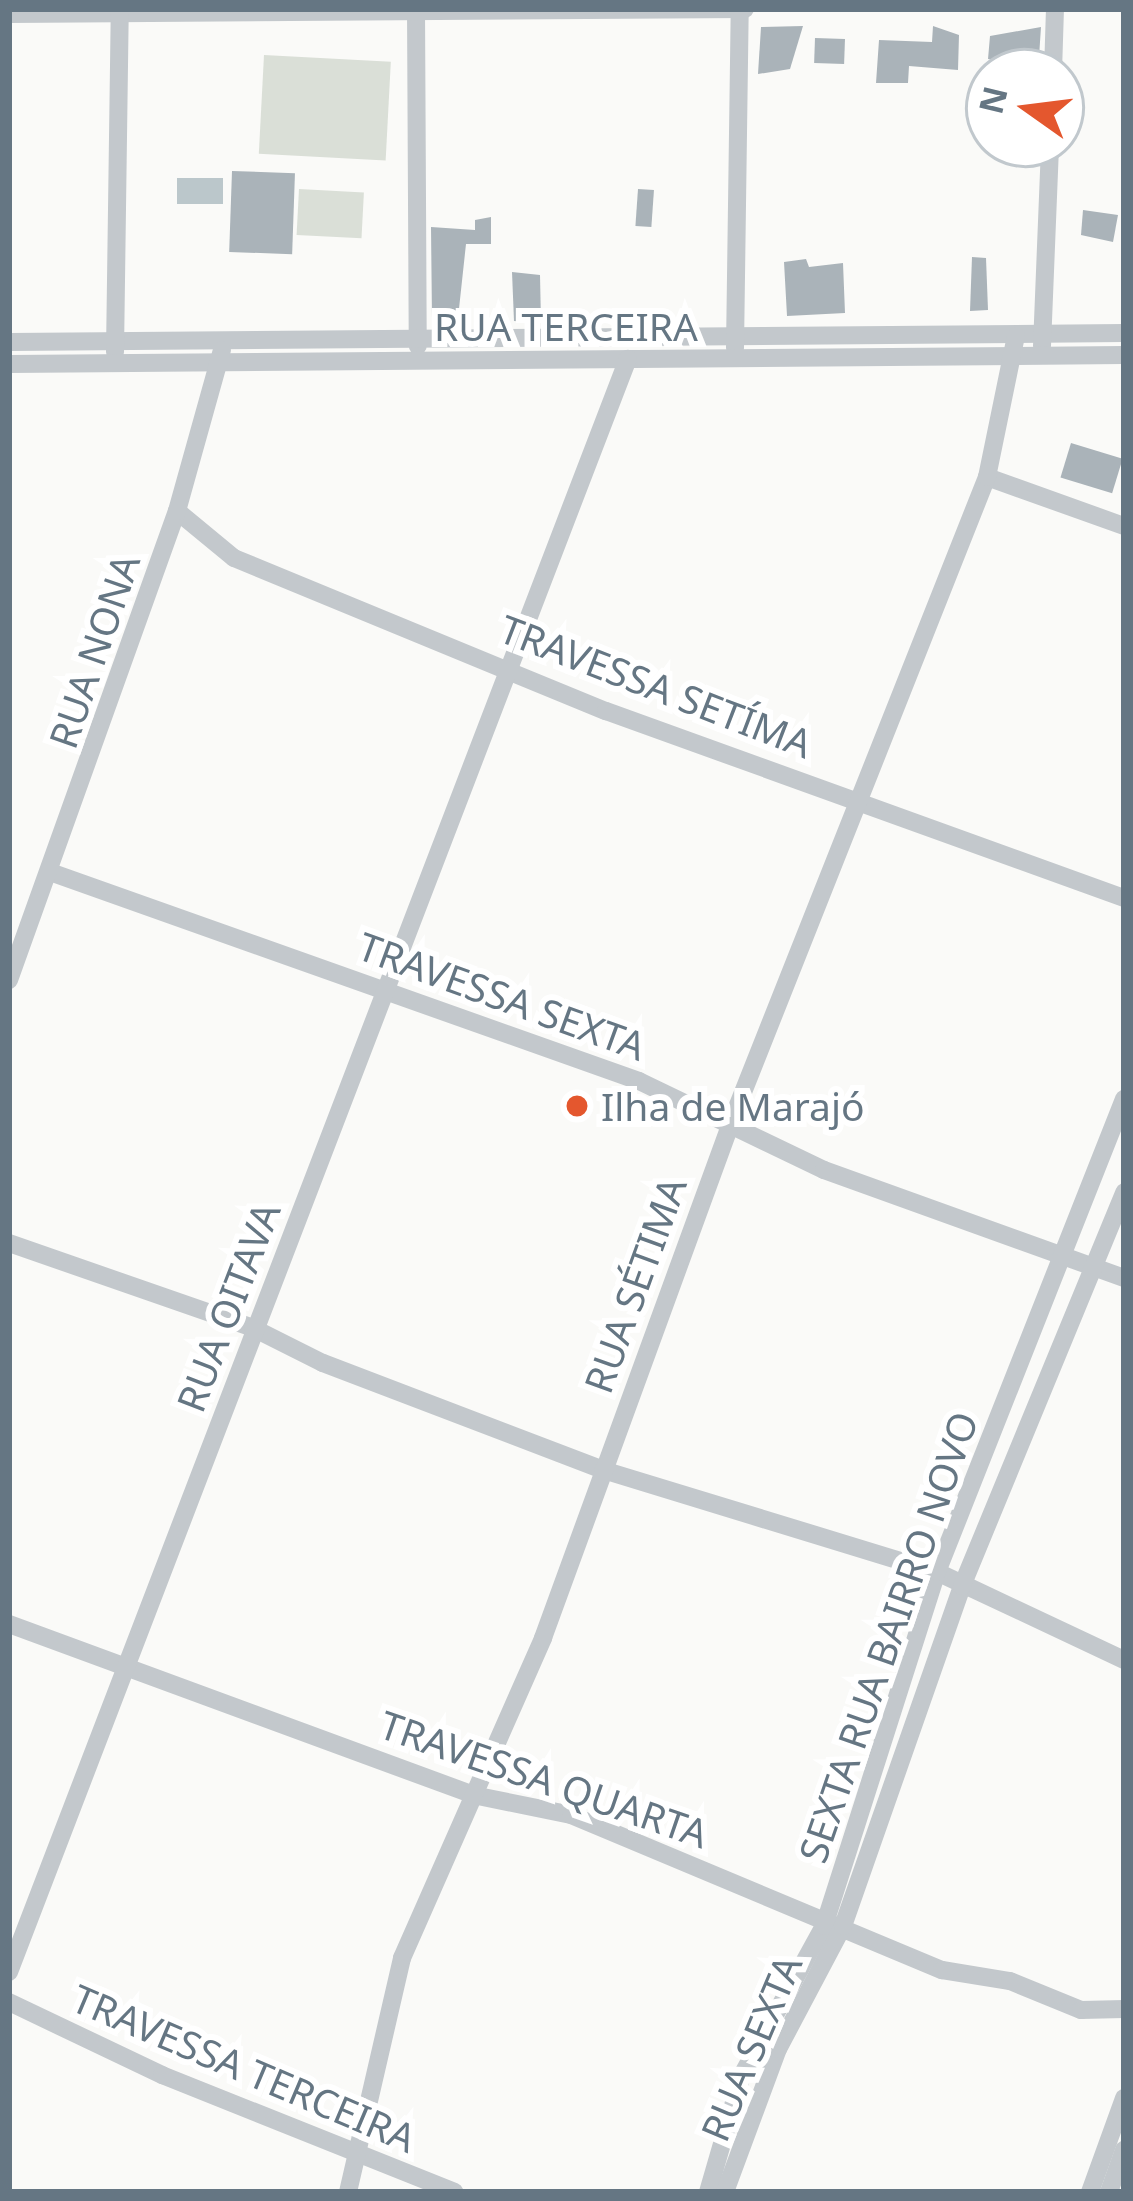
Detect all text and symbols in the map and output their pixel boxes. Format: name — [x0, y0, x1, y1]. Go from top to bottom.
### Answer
north arrow — [965, 48, 1085, 168]
text: N — [967, 81, 1018, 118]
street label: RUA TERCEIRA — [434, 303, 698, 349]
street label: RUA NONA — [39, 548, 149, 754]
street label: TRAVESSA SETÍMA — [493, 605, 819, 767]
street label: TRAVESSA SEXTA — [352, 922, 652, 1070]
place label: Ilha de Marajó — [601, 1083, 865, 1129]
marker: Ilha de Marajó — [564, 1093, 590, 1119]
street label: RUA SÉTIMA — [574, 1171, 696, 1399]
street label: RUA OITAVA — [167, 1196, 289, 1418]
street label: SEXTA RUA BAIRRO NOVO — [789, 1406, 987, 1868]
street label: TRAVESSA QUARTA — [374, 1701, 714, 1857]
street label: RUA SEXTA — [691, 1948, 811, 2148]
street label: TRAVESSA TERCEIRA — [65, 1974, 423, 2162]

